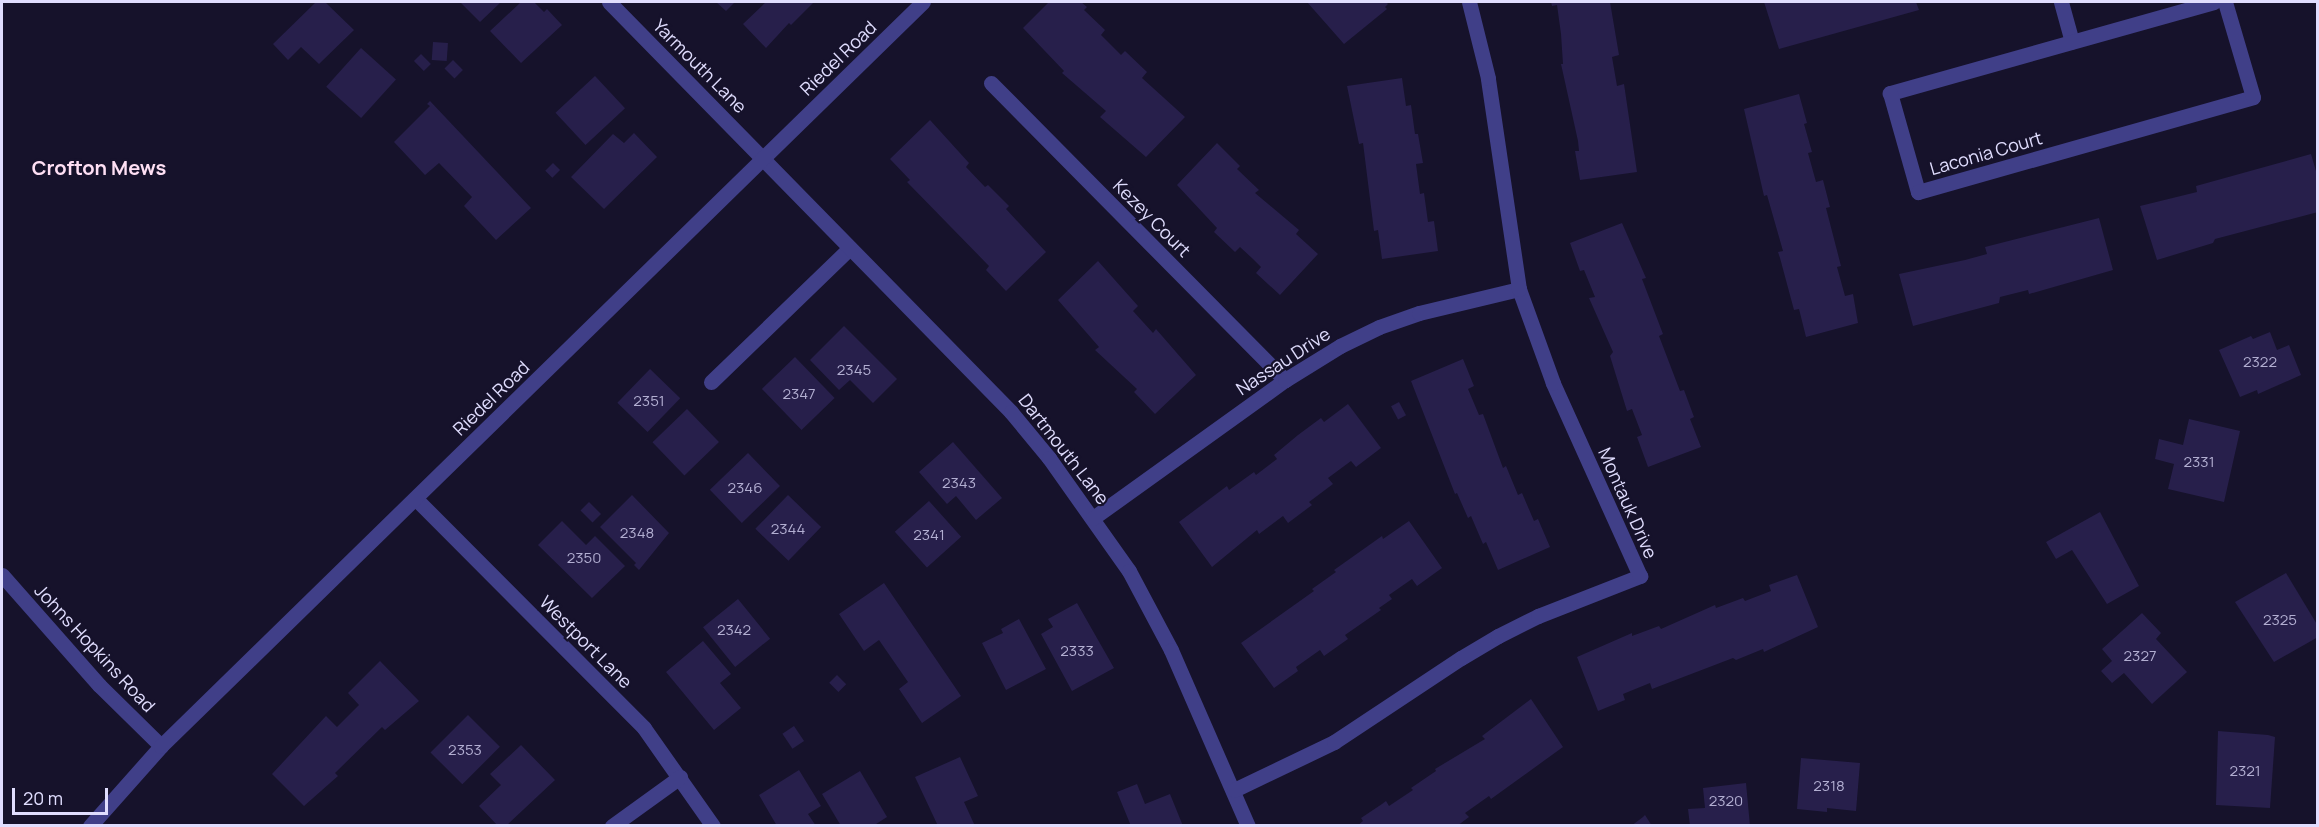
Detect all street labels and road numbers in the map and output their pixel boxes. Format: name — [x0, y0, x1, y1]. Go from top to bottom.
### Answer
street label: Yarmouth Lane — [649, 15, 751, 117]
street label: Riedel Road — [795, 16, 881, 100]
street label: Laconia Court — [1927, 127, 2045, 179]
street label: Kezey Court — [1109, 175, 1195, 261]
street label: Nassau Drive — [1232, 323, 1334, 399]
street label: Riedel Road — [448, 356, 534, 440]
street label: Dartmouth Lane — [1014, 389, 1114, 509]
street label: Montauk Drive — [1594, 444, 1662, 562]
street label: Johns Hopkins Road — [30, 580, 160, 716]
street label: Westport Lane — [535, 591, 637, 693]

